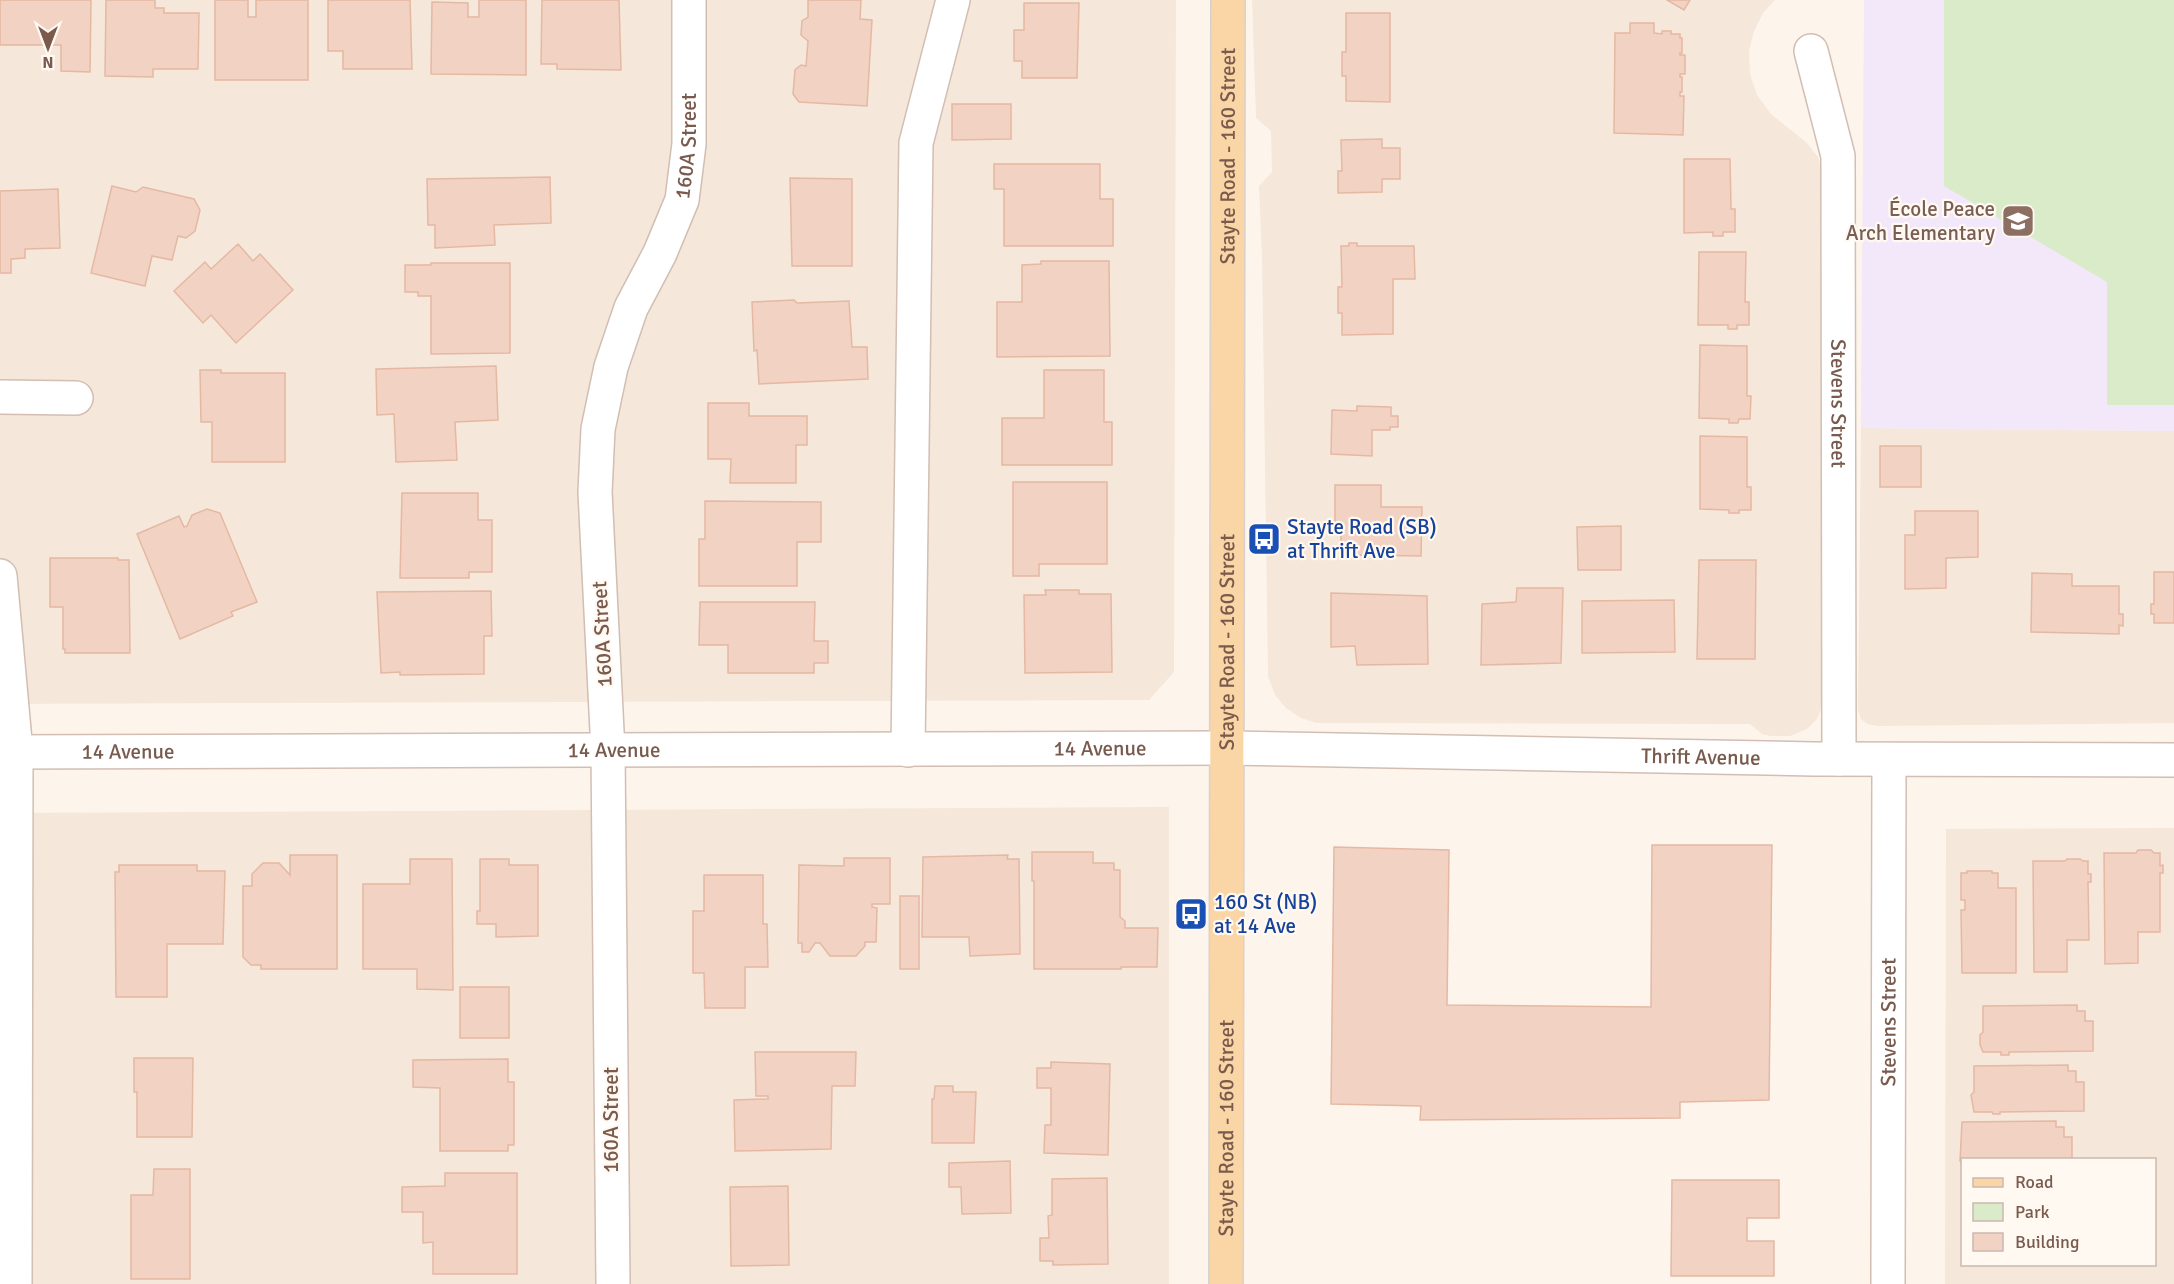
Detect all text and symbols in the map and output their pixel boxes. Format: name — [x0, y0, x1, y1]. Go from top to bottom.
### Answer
north arrow — [18, 18, 78, 78]
street label: Stayte Road - 160 Street — [1215, 48, 1241, 264]
text: N — [42, 52, 54, 72]
street label: 160A Street — [669, 93, 702, 200]
place label: École Peace Arch Elementary — [1846, 196, 1995, 246]
school or university icon: École Peace Arch Elementary — [2000, 203, 2036, 239]
street label: Stevens Street — [1825, 339, 1852, 468]
place label: Stayte Road (SB) at Thrift Ave — [1287, 514, 1437, 564]
bus stop icon: Stayte Road (SB) at Thrift Ave — [1246, 521, 1282, 557]
street label: Stayte Road - 160 Street — [1214, 534, 1240, 750]
street label: 160A Street — [586, 580, 618, 688]
street label: 14 Avenue — [1053, 735, 1147, 762]
street label: 14 Avenue — [567, 737, 661, 763]
street label: 14 Avenue — [81, 738, 175, 765]
street label: Thrift Avenue — [1641, 743, 1761, 771]
place label: 160 St (NB) at 14 Ave — [1214, 889, 1317, 939]
bus stop icon: 160 St (NB) at 14 Ave — [1173, 896, 1209, 932]
street label: Stevens Street — [1875, 957, 1902, 1087]
street label: Stayte Road - 160 Street — [1213, 1020, 1239, 1236]
street label: 160A Street — [598, 1067, 624, 1173]
legend — [1961, 1158, 2156, 1266]
text: Road — [2015, 1171, 2054, 1193]
text: Park — [2015, 1201, 2050, 1223]
text: Building — [2015, 1231, 2079, 1253]

